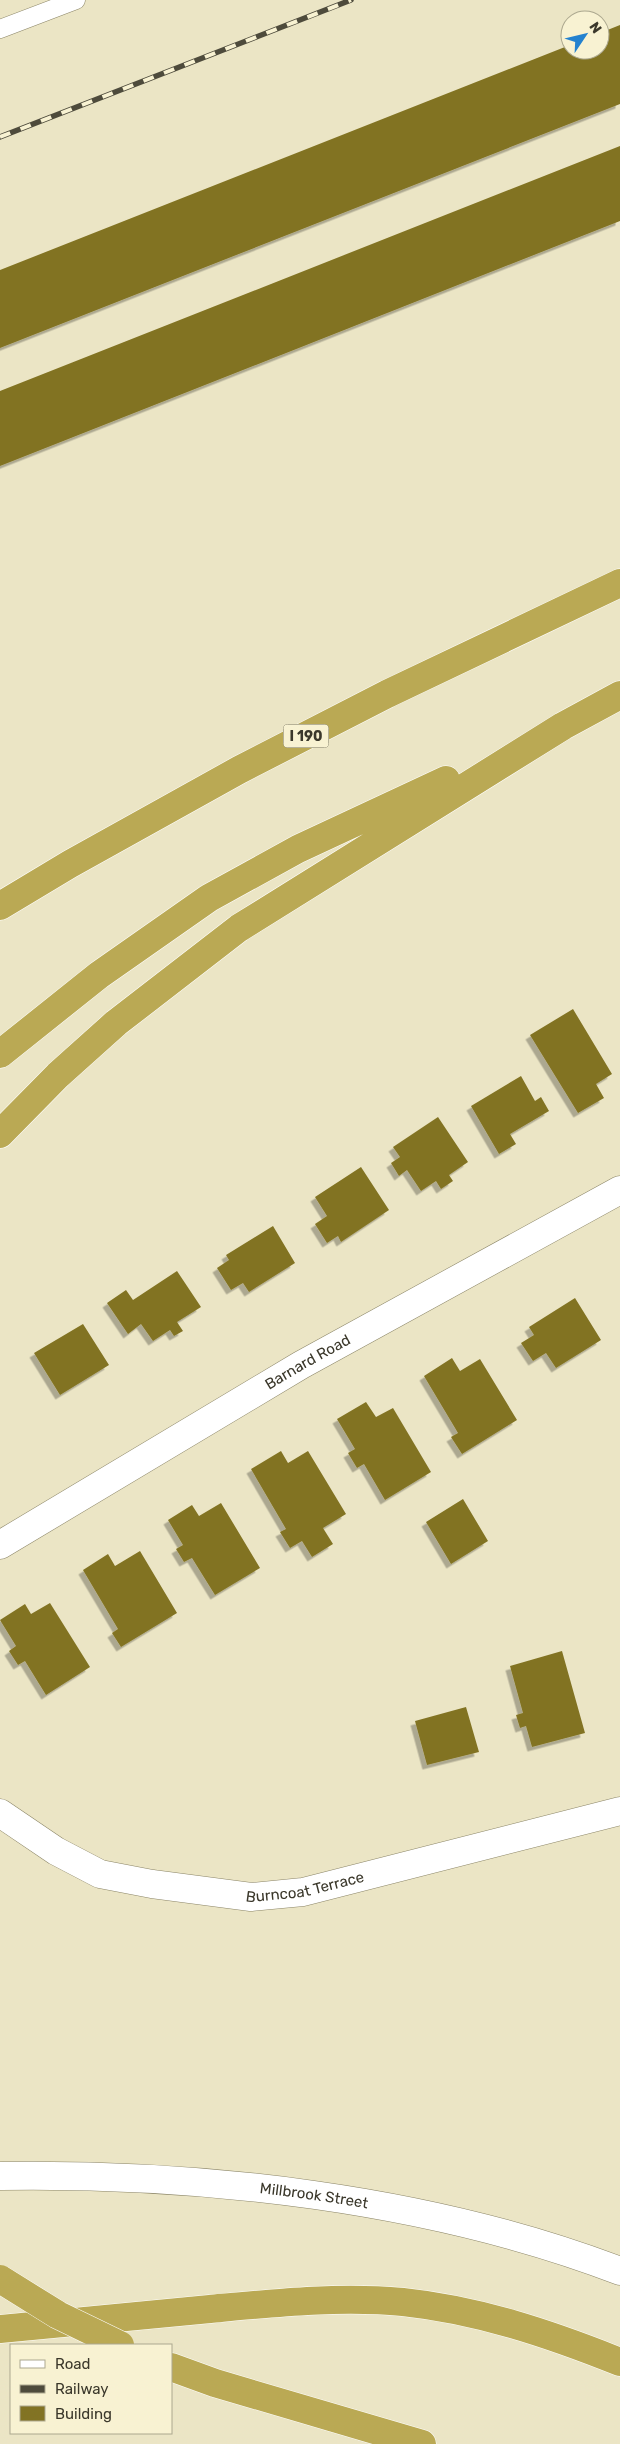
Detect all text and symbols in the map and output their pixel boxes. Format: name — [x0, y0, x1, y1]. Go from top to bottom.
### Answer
north arrow — [560, 10, 610, 60]
text: N — [585, 19, 605, 37]
road number: I 190 — [284, 724, 328, 748]
street label: Barnard Road — [262, 1331, 353, 1393]
street label: Burncoat Terrace — [245, 1868, 366, 1907]
street label: Millbrook Street — [259, 2179, 370, 2212]
legend — [10, 2344, 172, 2434]
text: Road — [55, 2355, 91, 2373]
text: Railway — [55, 2380, 109, 2398]
text: Building — [55, 2405, 112, 2423]

